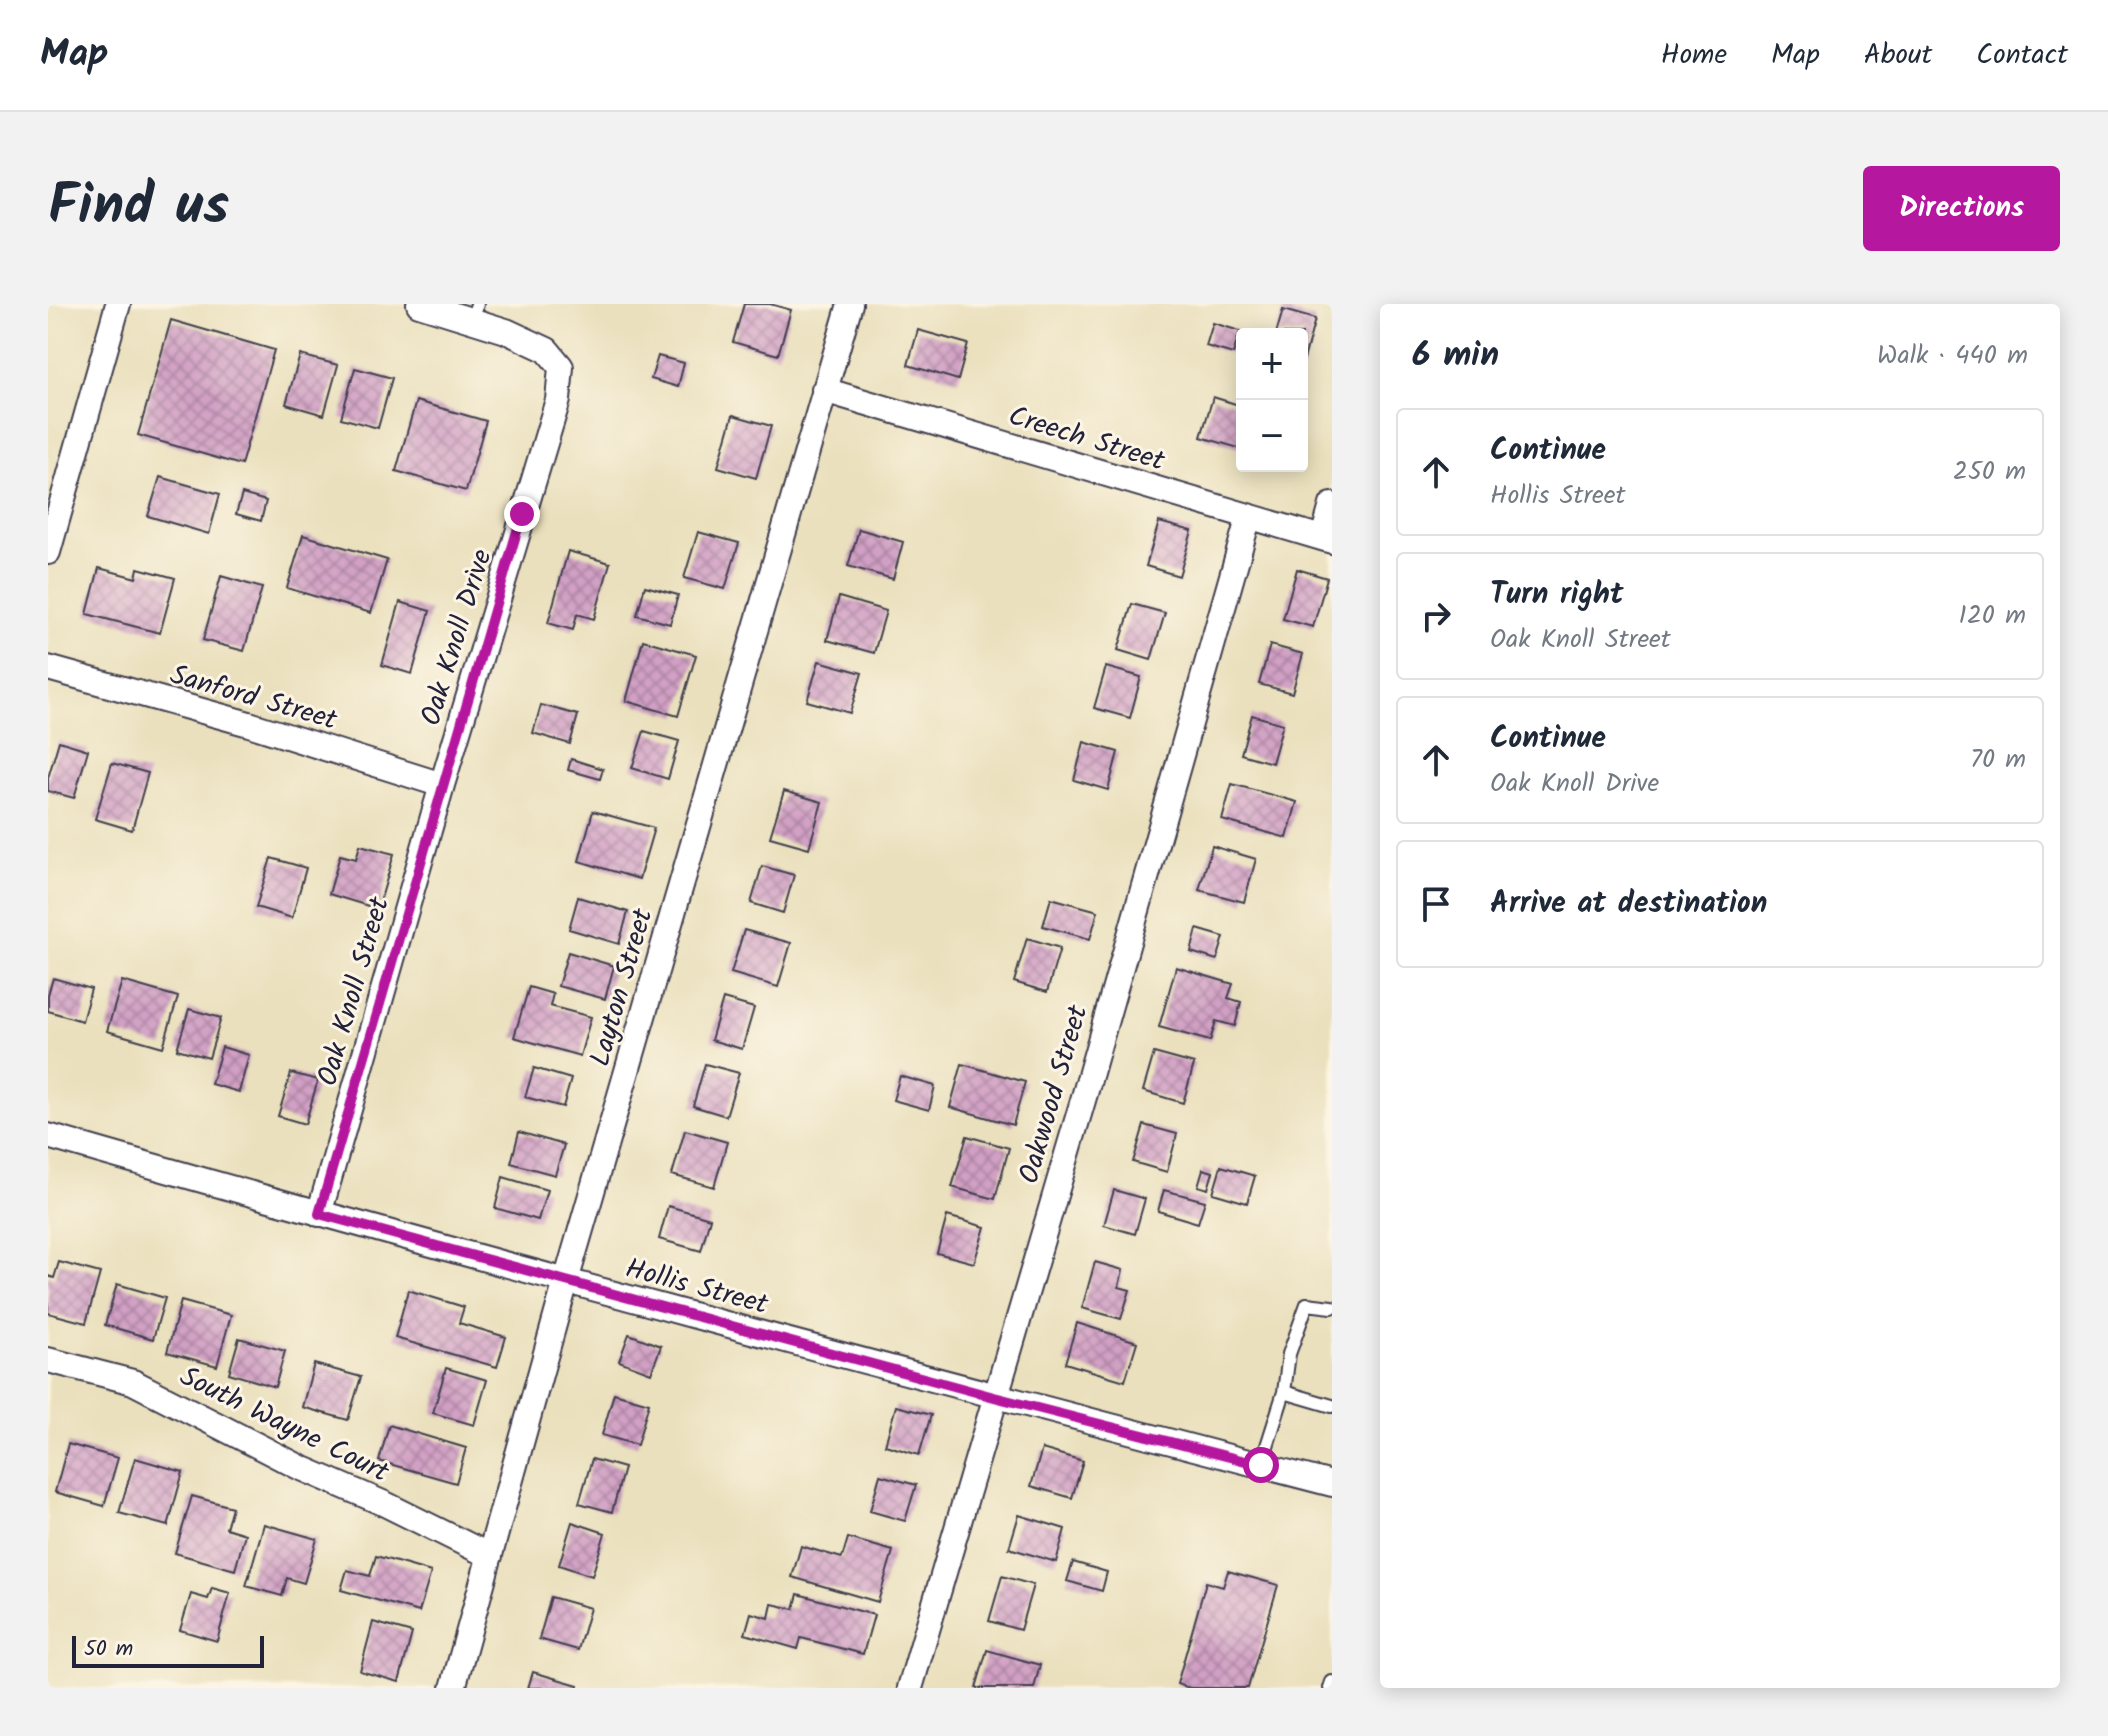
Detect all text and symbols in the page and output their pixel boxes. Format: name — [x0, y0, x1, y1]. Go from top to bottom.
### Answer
text: Map — [40, 25, 109, 85]
text: Home — [1661, 33, 1727, 78]
text: Map — [1771, 33, 1820, 78]
text: About — [1864, 33, 1932, 78]
text: Contact — [1976, 33, 2068, 78]
text: Find us — [48, 163, 229, 253]
button: Directions — [1863, 166, 2060, 251]
map controls — [1236, 328, 1308, 472]
button: + — [1236, 328, 1308, 400]
text: 6 min — [1412, 329, 1499, 383]
text: Walk · 440 m — [1877, 335, 2028, 377]
street label: Creech Street — [1003, 394, 1171, 485]
button: − — [1236, 400, 1308, 472]
text: Continue — [1490, 427, 1606, 475]
icon: ahead — [1414, 450, 1458, 494]
text: 250 m — [1953, 451, 2026, 493]
text: Hollis Street — [1490, 475, 1626, 517]
route end — [504, 496, 540, 532]
street label: Oak Knoll Drive — [409, 544, 506, 731]
text: Turn right — [1490, 571, 1623, 619]
icon: right — [1414, 594, 1458, 638]
text: 120 m — [1959, 595, 2026, 637]
text: Oak Knoll Street — [1490, 619, 1671, 661]
street label: Sanford Street — [165, 653, 343, 744]
text: Continue — [1490, 715, 1606, 763]
icon: ahead — [1414, 738, 1458, 782]
text: 70 m — [1970, 739, 2026, 781]
text: Oak Knoll Drive — [1490, 763, 1659, 805]
text: Arrive at destination — [1490, 880, 1767, 928]
icon: arrive — [1414, 882, 1458, 926]
street label: Oak Knoll Street — [306, 891, 403, 1092]
street label: Layton Street — [578, 902, 667, 1072]
street label: Oakwood Street — [1007, 999, 1102, 1189]
street label: Hollis Street — [620, 1247, 774, 1328]
street label: South Wayne Court — [172, 1355, 397, 1496]
route start — [1243, 1447, 1279, 1483]
scale bar — [72, 1632, 264, 1668]
text: 50 m — [84, 1632, 133, 1667]

